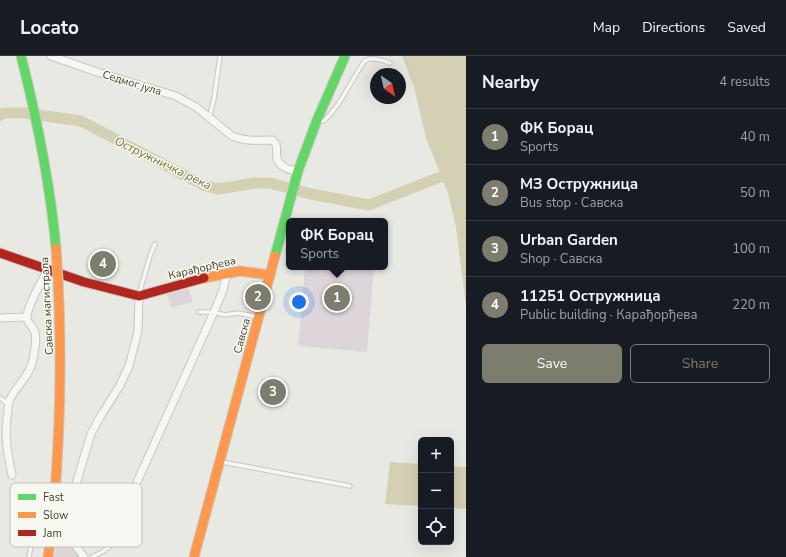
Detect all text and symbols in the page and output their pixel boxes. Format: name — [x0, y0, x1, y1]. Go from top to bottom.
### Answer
text: Locato — [20, 15, 79, 41]
text: Map — [593, 18, 620, 37]
text: Directions — [642, 18, 705, 37]
text: Saved — [727, 18, 766, 37]
street label: Седмог јула — [101, 67, 164, 99]
north arrow — [370, 68, 406, 104]
text: Nearby — [482, 71, 539, 94]
text: 4 results — [719, 73, 770, 91]
text: ФК Борац — [520, 118, 593, 138]
text: 1 — [491, 128, 499, 146]
text: 40 m — [740, 128, 770, 146]
water label: Остружничка река — [112, 133, 214, 193]
text: Sports — [520, 138, 559, 156]
text: МЗ Остружница — [520, 174, 638, 194]
text: 2 — [491, 184, 499, 202]
text: 50 m — [740, 184, 770, 202]
text: Bus stop · Савска — [520, 194, 624, 212]
popup — [286, 218, 388, 270]
text: ФК Борац — [300, 225, 374, 245]
text: Urban Garden — [520, 230, 618, 250]
text: 3 — [491, 240, 499, 258]
text: 100 m — [732, 240, 770, 258]
text: Sports — [300, 245, 339, 263]
pin: 4 — [90, 249, 116, 279]
text: Shop · Савска — [520, 250, 603, 268]
street label: Карађорђева — [167, 253, 237, 283]
street label: Савска магистрала — [37, 257, 57, 355]
pin: 2 — [245, 282, 271, 312]
pin: 1 — [324, 283, 350, 313]
text: 11251 Остружница — [520, 286, 661, 306]
your location — [289, 292, 309, 312]
text: 4 — [491, 296, 499, 314]
text: 220 m — [732, 296, 770, 314]
text: Public building · Карађорђева — [520, 306, 697, 324]
street label: Савска — [230, 317, 254, 355]
button: Save — [482, 344, 622, 383]
button: Share — [630, 344, 770, 383]
pin: 3 — [260, 377, 286, 407]
map controls — [418, 437, 454, 545]
button: + — [418, 437, 454, 473]
button: − — [418, 473, 454, 509]
legend — [10, 483, 142, 547]
text: Fast — [43, 490, 64, 505]
text: Slow — [43, 508, 68, 523]
button: locate — [418, 509, 454, 545]
text: Jam — [42, 526, 62, 541]

